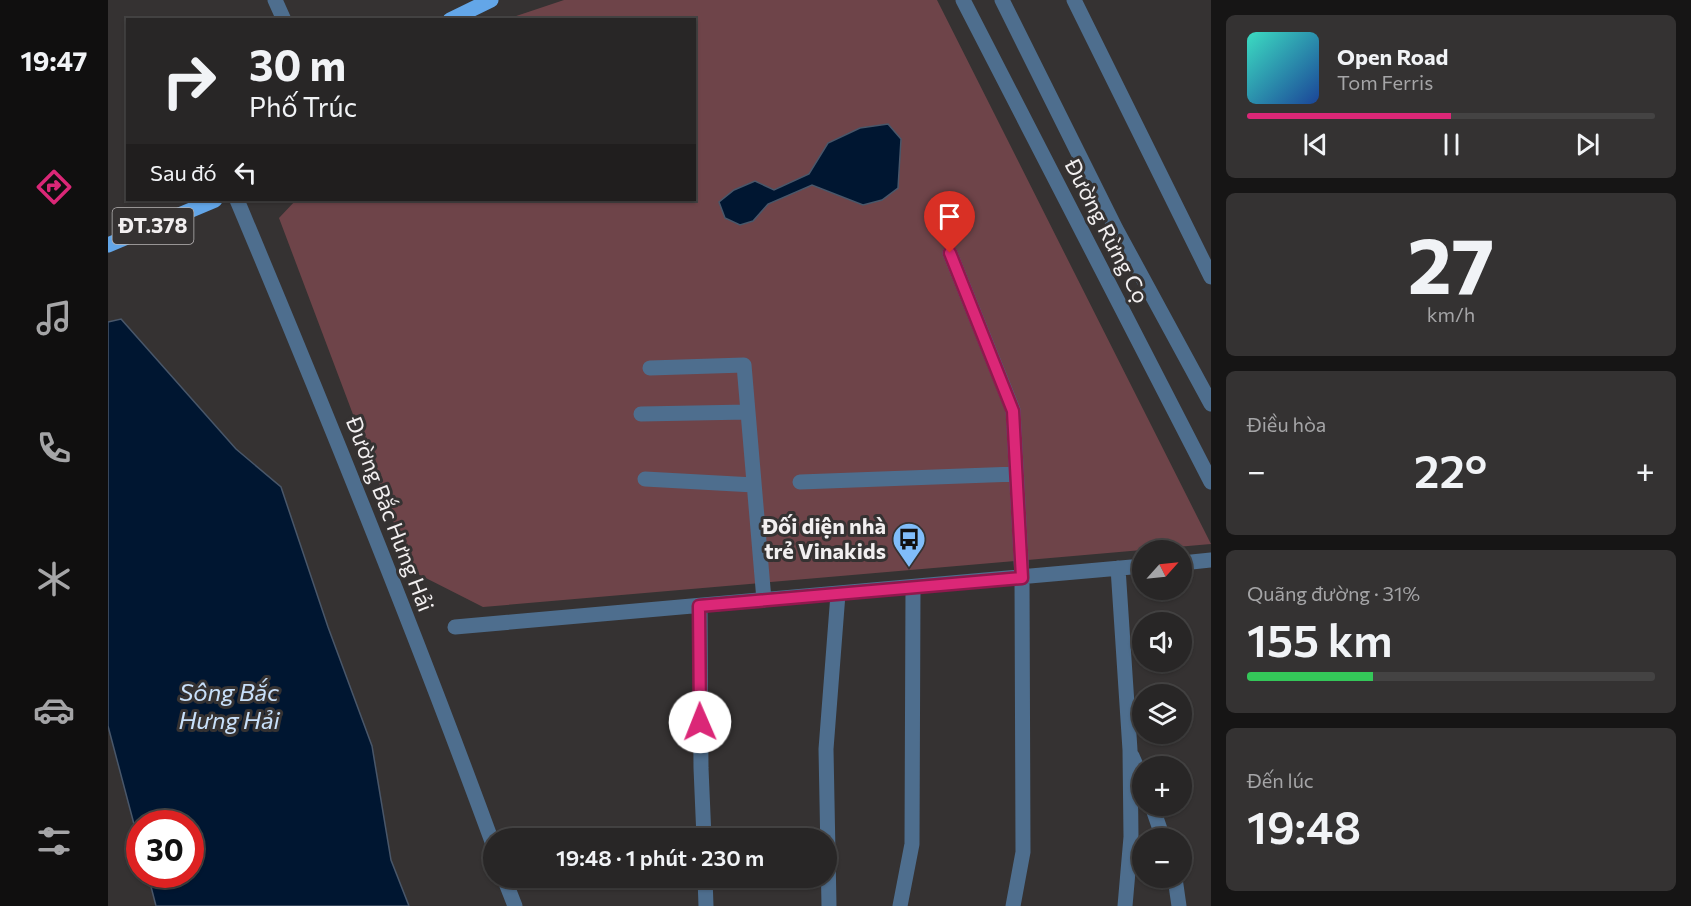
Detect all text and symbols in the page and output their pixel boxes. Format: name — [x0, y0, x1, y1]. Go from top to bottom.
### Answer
text: 30 m — [249, 38, 346, 90]
icon: right — [150, 42, 228, 120]
text: Open Road — [1337, 43, 1448, 70]
text: 19:47 — [21, 44, 87, 77]
text: Tom Ferris — [1337, 70, 1433, 94]
text: Phố Trúc — [249, 90, 357, 123]
icon: previous — [1299, 128, 1332, 161]
icon: pause — [1435, 128, 1468, 161]
icon: next — [1571, 128, 1604, 161]
street label: Đường Rừng Cọ — [1059, 153, 1155, 307]
icon: left — [229, 156, 262, 189]
text: Sau đó — [150, 159, 217, 186]
icon: directions — [33, 166, 75, 208]
pin — [924, 191, 975, 253]
icon: arrive — [933, 200, 966, 233]
road number: ĐT.378 — [112, 208, 194, 244]
text: 27 — [1408, 215, 1494, 310]
icon: music — [33, 297, 75, 339]
text: km/h — [1427, 302, 1475, 326]
street label: Đường Bắc Hưng Hải — [341, 412, 440, 615]
text: Điều hòa — [1247, 412, 1326, 436]
icon: phone — [33, 427, 75, 469]
text: 22° — [1414, 442, 1487, 497]
text: − — [1247, 449, 1266, 490]
text: + — [1636, 449, 1655, 490]
place label: Đối diện nhà trẻ Vinakids — [761, 512, 886, 564]
bus stop icon: Đối diện nhà trẻ Vinakids — [891, 521, 927, 568]
north arrow — [1132, 540, 1192, 600]
map controls — [1132, 540, 1192, 888]
icon: climate — [33, 558, 75, 600]
text: Quãng đường · 31% — [1247, 581, 1420, 605]
text: 155 km — [1247, 611, 1392, 666]
button: sound — [1132, 612, 1192, 672]
water label: Sông Bắc Hưng Hải — [178, 677, 280, 734]
button: layers — [1132, 684, 1192, 744]
icon: car — [33, 689, 75, 731]
position arrow — [668, 690, 732, 754]
button: + — [1132, 756, 1192, 816]
text: Đến lúc — [1247, 768, 1314, 792]
text: 19:48 — [1247, 798, 1361, 853]
speed limit sign: 30 — [126, 810, 204, 888]
icon: filters — [33, 820, 75, 862]
button: − — [1132, 828, 1192, 888]
text: 19:48 · 1 phút · 230 m — [556, 844, 764, 871]

